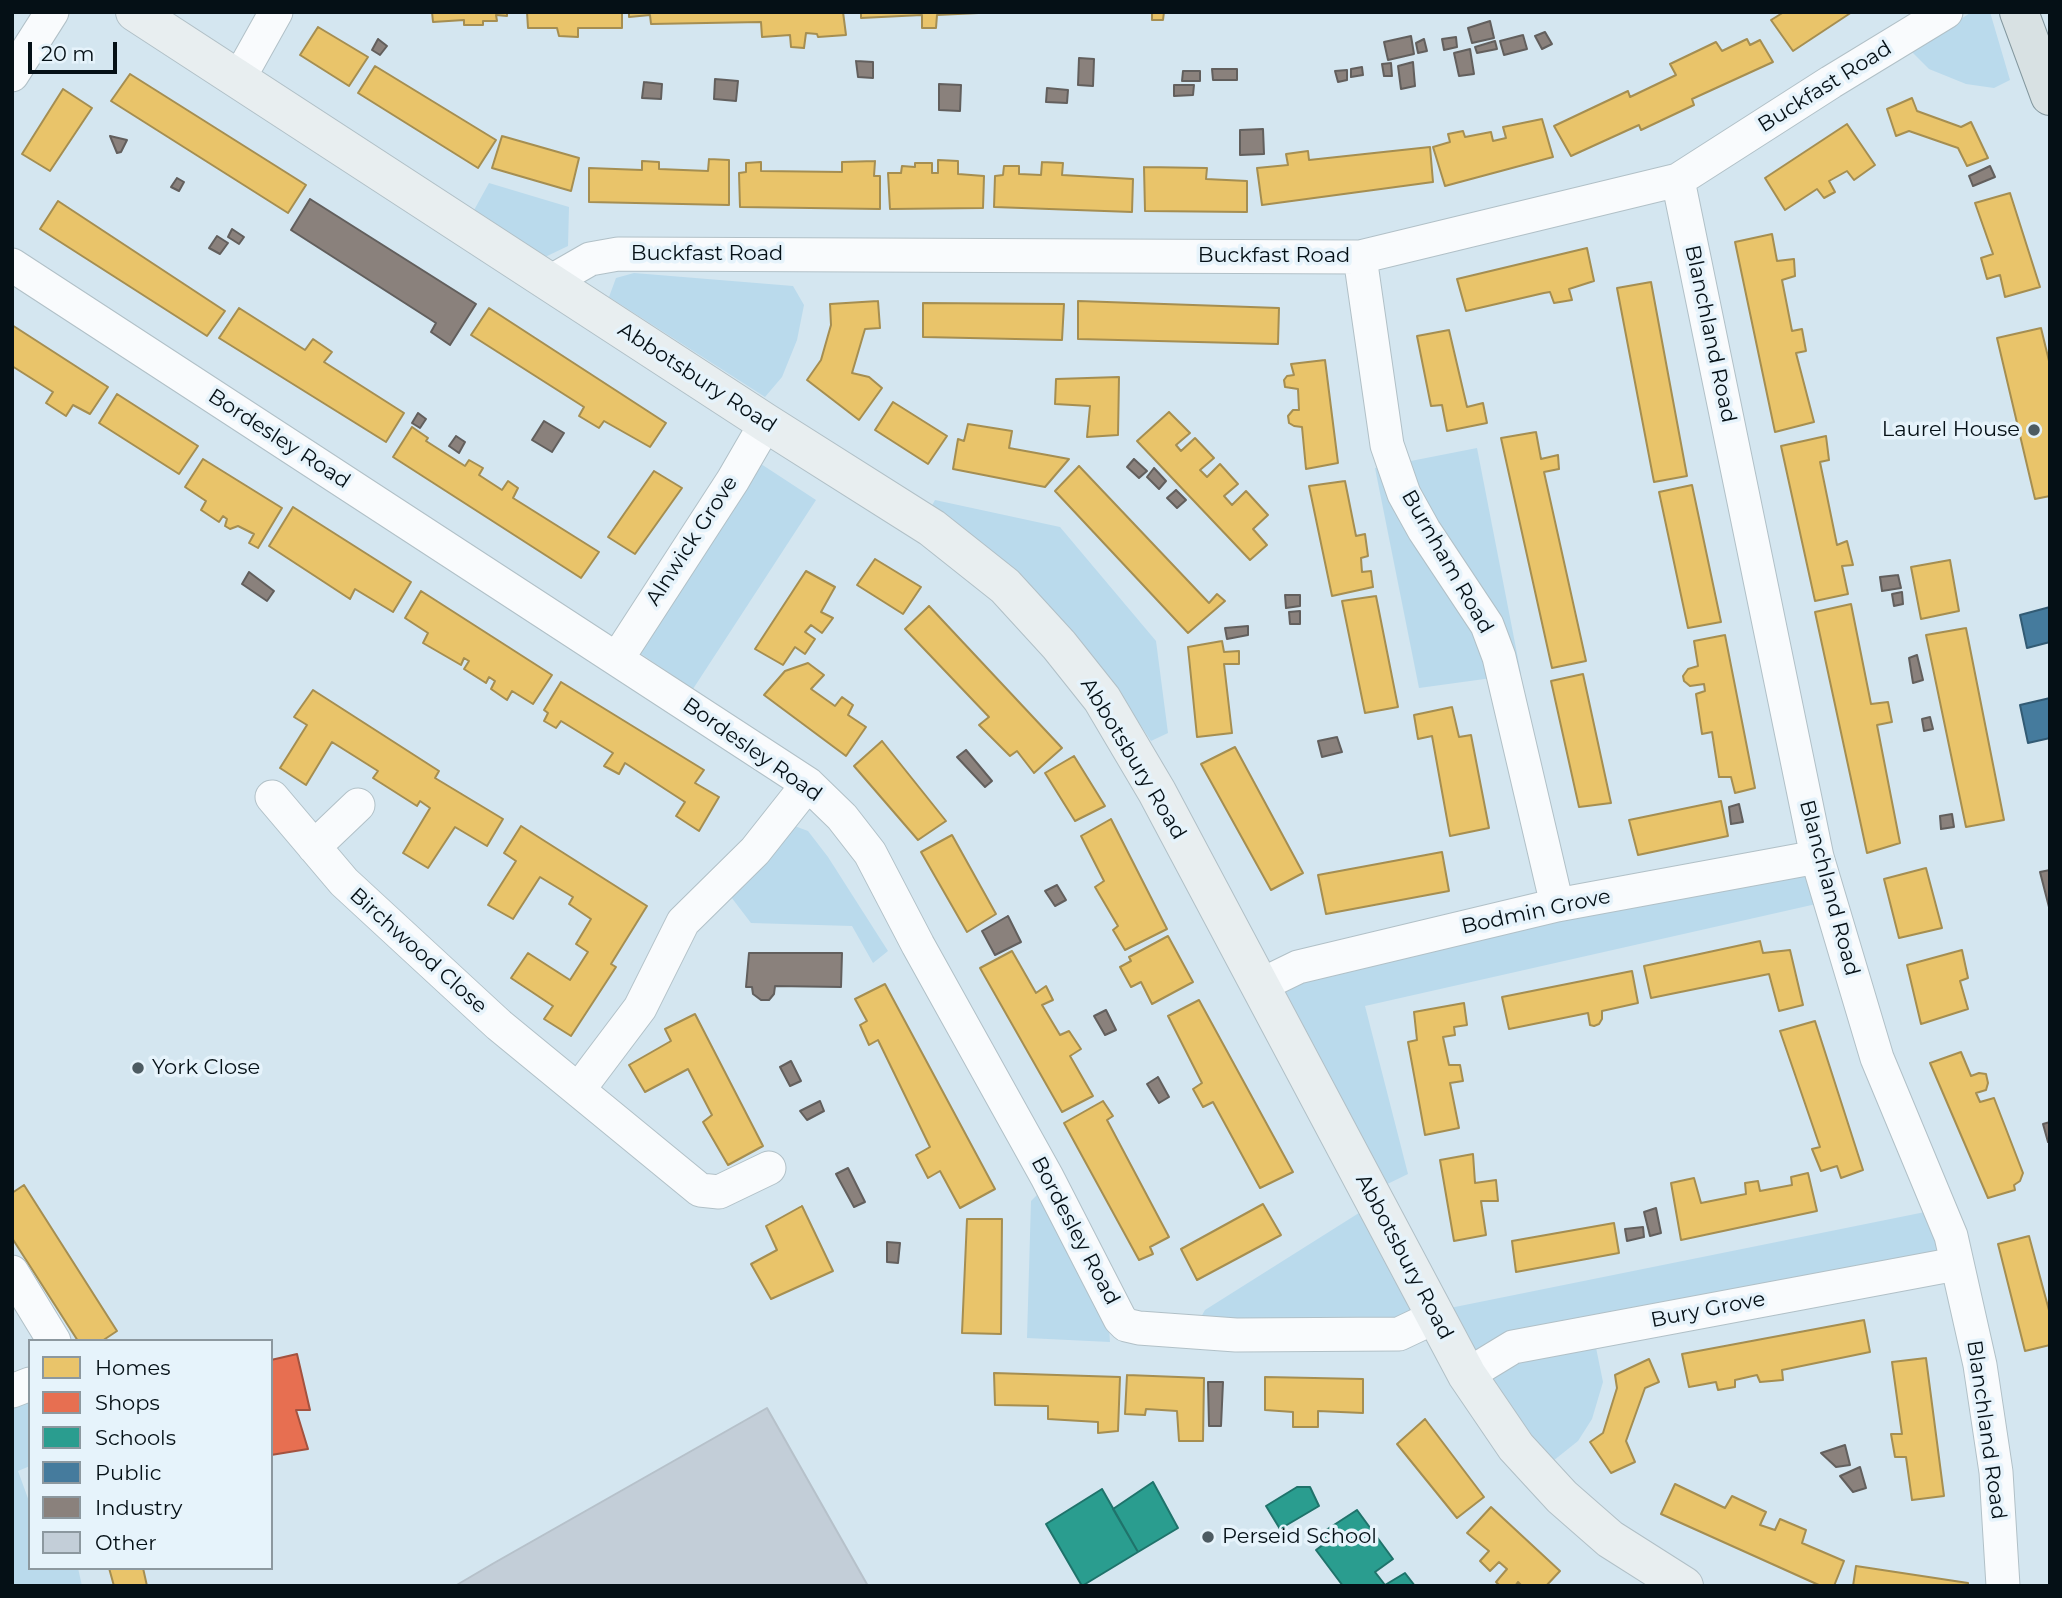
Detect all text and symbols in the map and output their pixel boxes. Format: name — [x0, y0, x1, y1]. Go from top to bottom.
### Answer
scale bar — [32, 28, 121, 72]
street label: Buckfast Road — [1754, 36, 1896, 138]
text: 20 m — [41, 41, 95, 66]
street label: Buckfast Road — [631, 241, 783, 267]
street label: Buckfast Road — [1198, 243, 1350, 269]
street label: Blanchland Road — [1679, 243, 1741, 425]
street label: Abbotsbury Road — [613, 317, 781, 439]
street label: Bordesley Road — [203, 384, 355, 494]
place label: Laurel House — [1882, 417, 2020, 443]
marker: Laurel House — [2026, 422, 2042, 438]
street label: Alnwick Grove — [641, 471, 743, 611]
street label: Burnham Road — [1396, 486, 1498, 638]
street label: Abbotsbury Road — [1075, 674, 1191, 844]
street label: Bordesley Road — [677, 693, 827, 807]
street label: Blanchland Road — [1793, 797, 1865, 979]
street label: Birchwood Close — [344, 883, 492, 1019]
street label: Bodmin Grove — [1459, 884, 1613, 940]
place label: York Close — [152, 1055, 260, 1081]
marker: York Close — [130, 1060, 146, 1076]
street label: Bordesley Road — [1025, 1153, 1125, 1309]
street label: Abbotsbury Road — [1350, 1170, 1458, 1344]
street label: Bury Grove — [1649, 1287, 1767, 1333]
legend — [28, 1339, 273, 1570]
street label: Blanchland Road — [1961, 1339, 2011, 1521]
text: Homes — [95, 1355, 170, 1380]
text: Shops — [95, 1390, 160, 1415]
text: Schools — [95, 1425, 176, 1450]
text: Public — [95, 1460, 162, 1485]
text: Industry — [95, 1495, 182, 1520]
place label: Perseid School — [1222, 1524, 1377, 1550]
marker: Perseid School — [1200, 1529, 1216, 1545]
text: Other — [95, 1530, 157, 1555]

